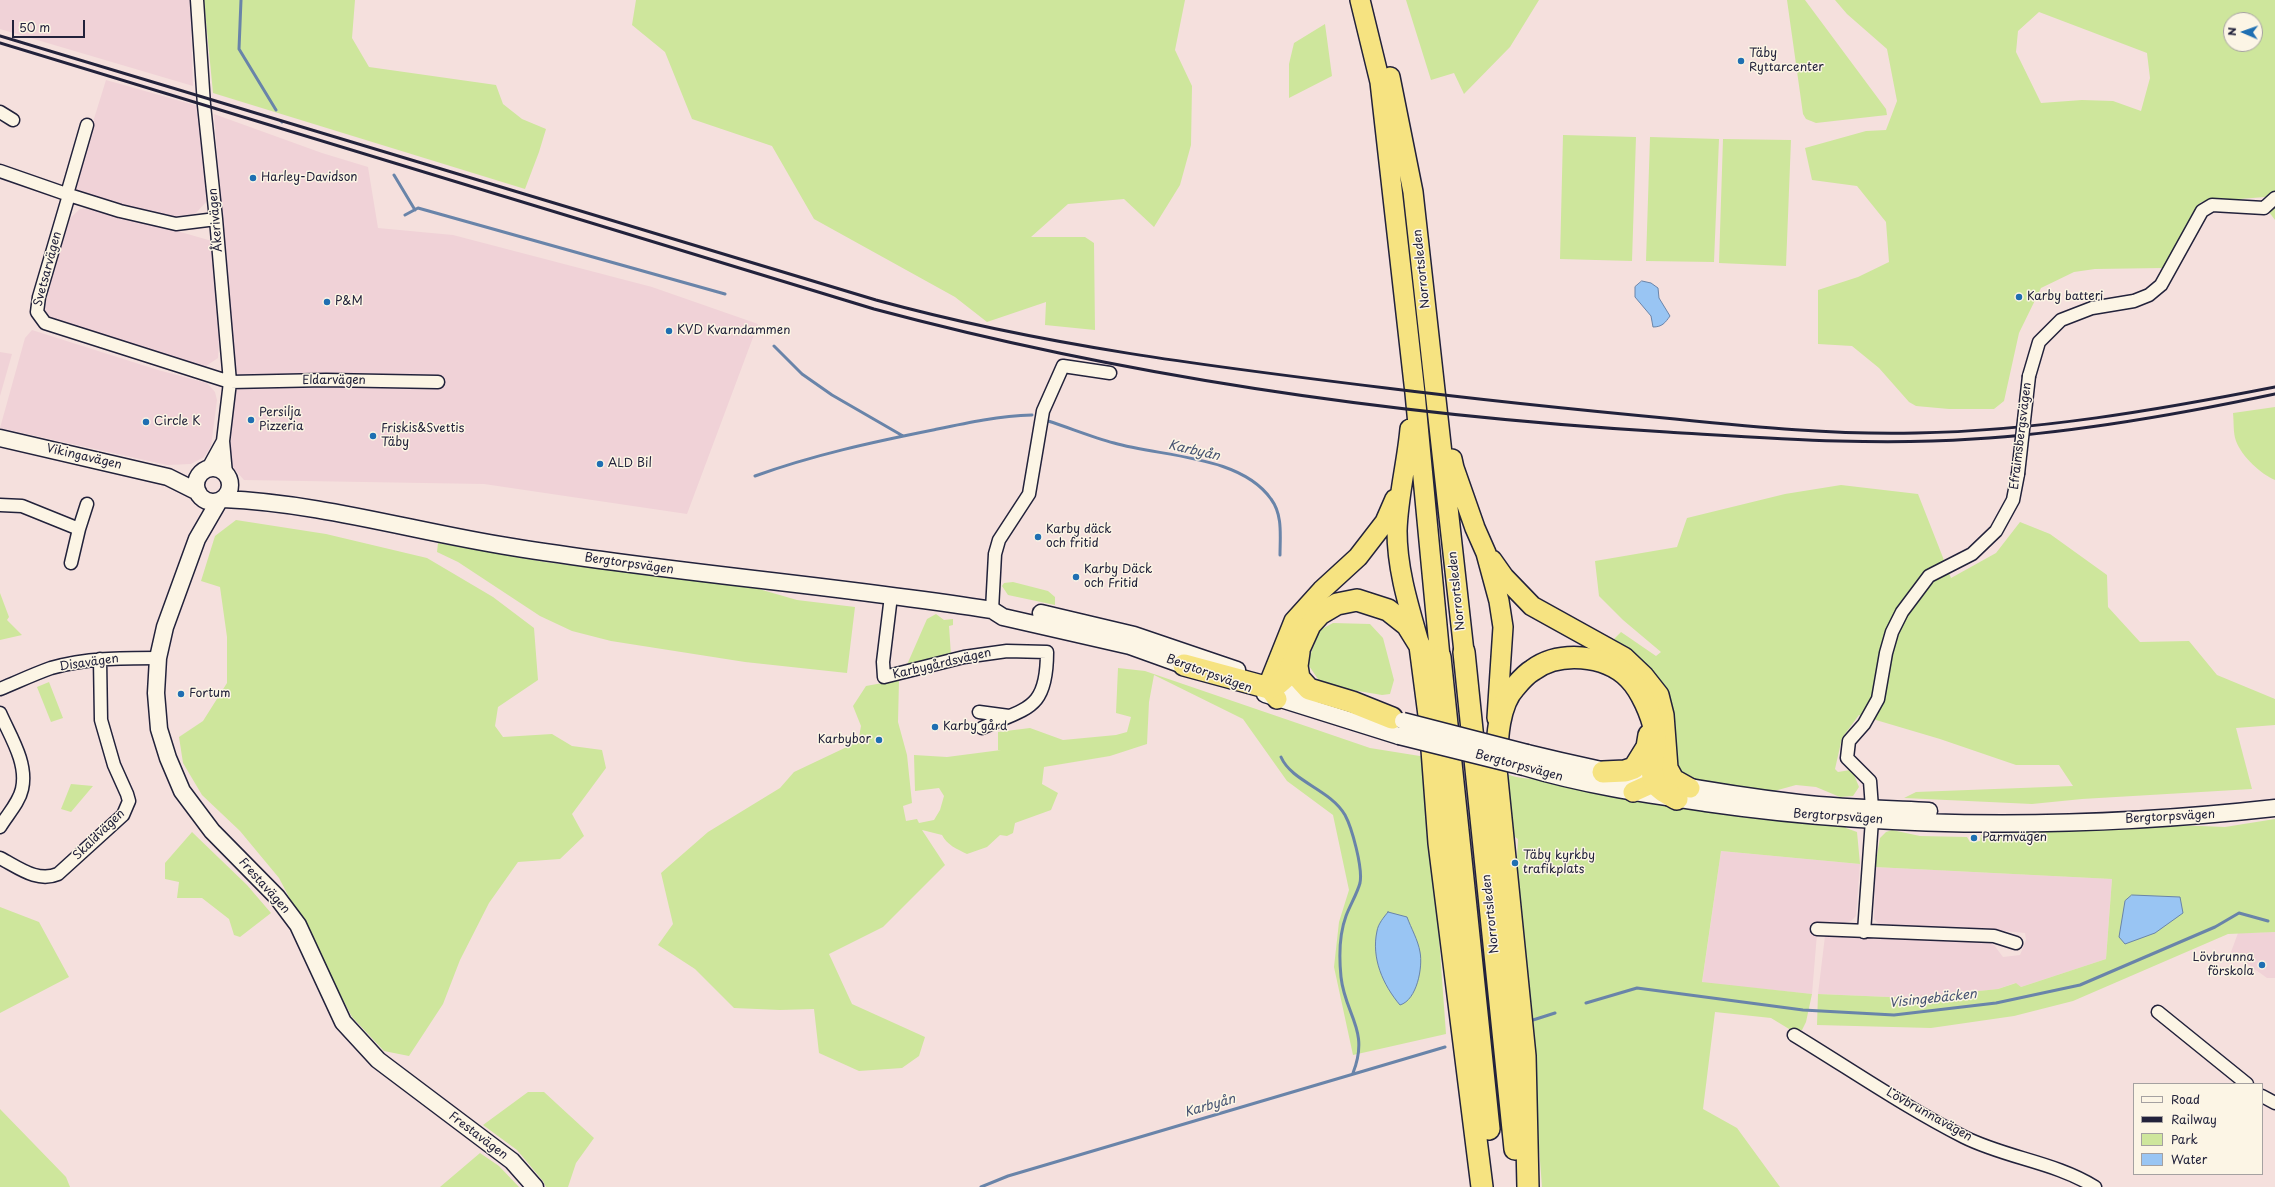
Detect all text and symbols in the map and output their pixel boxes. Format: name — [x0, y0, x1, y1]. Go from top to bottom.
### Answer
scale bar — [14, 12, 87, 38]
north arrow — [2223, 12, 2263, 52]
text: 50 m — [19, 18, 50, 36]
text: N — [2223, 27, 2240, 36]
place label: Täby Ryttarcenter — [1749, 47, 1824, 75]
marker: Täby Ryttarcenter — [1736, 56, 1746, 66]
place label: Harley-Davidson — [261, 171, 358, 185]
marker: Harley-Davidson — [248, 173, 258, 183]
street label: Åkerivägen — [206, 187, 226, 253]
street label: Norrortsleden — [1411, 229, 1433, 309]
street label: Svetsarvägen — [31, 230, 65, 308]
place label: Karby batteri — [2027, 290, 2103, 304]
marker: Karby batteri — [2014, 292, 2024, 302]
place label: P&M — [335, 295, 363, 309]
marker: P&M — [322, 297, 332, 307]
place label: KVD Kvarndammen — [677, 324, 790, 338]
marker: KVD Kvarndammen — [664, 326, 674, 336]
street label: Eldarvägen — [302, 374, 366, 388]
street label: Efraimsbergsvägen — [2007, 382, 2035, 490]
place label: Persilja Pizzeria — [259, 406, 303, 434]
place label: Circle K — [154, 415, 200, 429]
marker: Persilja Pizzeria — [246, 415, 256, 425]
marker: Circle K — [141, 417, 151, 427]
place label: Friskis&Svettis Täby — [381, 422, 464, 450]
marker: Friskis&Svettis Täby — [368, 431, 378, 441]
water label: Karbyån — [1167, 438, 1221, 464]
street label: Vikingavägen — [45, 441, 123, 473]
place label: ALD Bil — [608, 457, 652, 471]
marker: ALD Bil — [595, 459, 605, 469]
place label: Karby däck och fritid — [1046, 523, 1112, 551]
marker: Karby däck och fritid — [1033, 532, 1043, 542]
street label: Bergtorpsvägen — [583, 551, 675, 577]
street label: Norrortsleden — [1446, 551, 1468, 631]
place label: Karby Däck och Fritid — [1084, 563, 1152, 591]
marker: Karby Däck och Fritid — [1071, 572, 1081, 582]
street label: Karbygårdsvägen — [891, 646, 993, 682]
street label: Disavägen — [58, 652, 120, 674]
street label: Bergtorpsvägen — [1164, 652, 1254, 696]
place label: Fortum — [189, 687, 231, 701]
marker: Fortum — [176, 689, 186, 699]
place label: Karby gård — [943, 720, 1007, 734]
marker: Karby gård — [930, 722, 940, 732]
place label: Karbybor — [818, 733, 871, 747]
marker: Karbybor — [874, 735, 884, 745]
street label: Bergtorpsvägen — [1474, 747, 1564, 785]
street label: Skaldvägen — [70, 807, 128, 863]
street label: Bergtorpsvägen — [1793, 807, 1883, 827]
street label: Bergtorpsvägen — [2125, 807, 2215, 827]
place label: Parmvägen — [1982, 831, 2047, 845]
marker: Parmvägen — [1969, 833, 1979, 843]
place label: Täby kyrkby trafikplats — [1523, 849, 1595, 877]
street label: Frestavägen — [235, 855, 293, 917]
marker: Täby kyrkby trafikplats — [1510, 858, 1520, 868]
street label: Norrortsleden — [1480, 874, 1502, 954]
place label: Lövbrunna förskola — [2193, 951, 2254, 979]
marker: Lövbrunna förskola — [2257, 960, 2267, 970]
water label: Visingebäcken — [1888, 987, 1978, 1011]
legend — [2133, 1083, 2263, 1175]
street label: Lövbrunnavägen — [1884, 1085, 1974, 1145]
text: Road — [2171, 1090, 2200, 1108]
water label: Karbyån — [1183, 1091, 1237, 1121]
street label: Frestavägen — [446, 1109, 510, 1163]
text: Railway — [2171, 1110, 2217, 1128]
text: Park — [2171, 1130, 2198, 1148]
text: Water — [2171, 1150, 2207, 1168]

